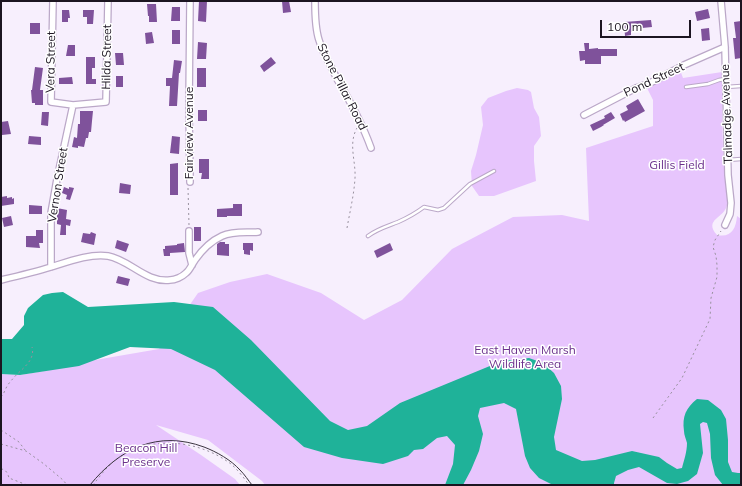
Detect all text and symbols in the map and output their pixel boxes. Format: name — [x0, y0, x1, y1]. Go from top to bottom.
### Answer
scale bar — [602, 12, 693, 38]
text: 100 m — [607, 19, 642, 34]
street label: Hilda Street — [99, 24, 115, 90]
street label: Vera Street — [43, 31, 59, 93]
street label: Stone Pillar Road — [314, 41, 370, 133]
street label: Pond Street — [622, 60, 686, 100]
street label: Talmadge Avenue — [718, 64, 736, 164]
street label: Fairview Avenue — [182, 87, 196, 179]
street label: Vernon Street — [45, 146, 71, 224]
park label: Gillis Field — [649, 158, 705, 172]
park label: East Haven Marsh Wildlife Area — [474, 343, 576, 371]
park label: Beacon Hill Preserve — [115, 441, 177, 469]

